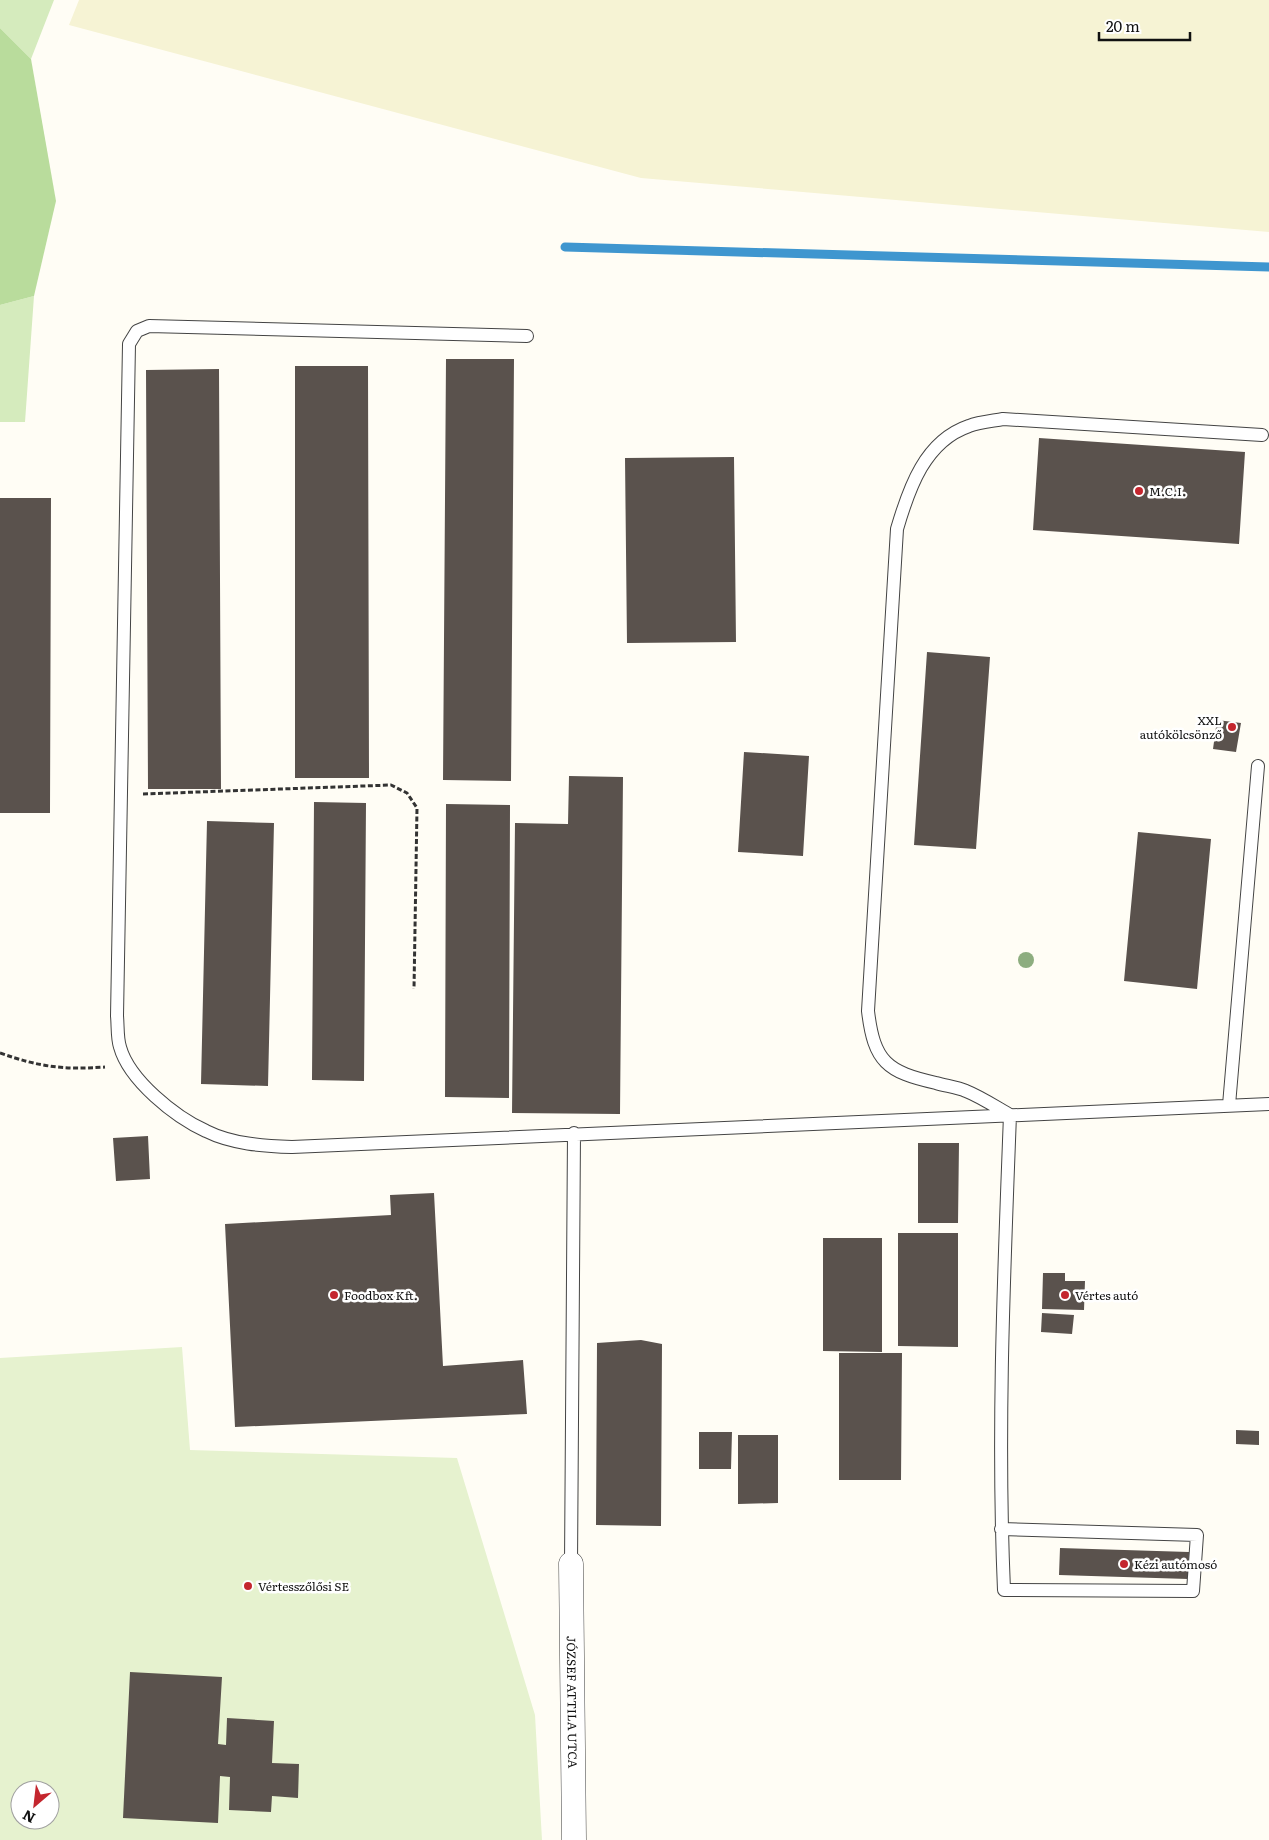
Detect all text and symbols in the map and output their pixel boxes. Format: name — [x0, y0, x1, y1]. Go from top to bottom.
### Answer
scale bar — [1099, 10, 1190, 42]
text: 20 m — [1106, 14, 1140, 37]
place label: M.C.I. — [1149, 482, 1186, 500]
marker: M.C.I. — [1133, 485, 1145, 497]
place label: XXL autókölcsönző — [1140, 711, 1222, 743]
marker: XXL autókölcsönző — [1226, 721, 1238, 733]
place label: Foodbox Kft. — [344, 1286, 418, 1304]
place label: Vértes autó — [1075, 1286, 1138, 1304]
marker: Foodbox Kft. — [328, 1289, 340, 1301]
marker: Vértes autó — [1059, 1289, 1071, 1301]
place label: Kézi autómosó — [1134, 1555, 1217, 1573]
marker: Kézi autómosó — [1118, 1558, 1130, 1570]
place label: Vértesszőlősi SE — [258, 1577, 350, 1595]
marker: Vértesszőlősi SE — [242, 1580, 254, 1592]
street label: JÓZSEF ATTILA UTCA — [563, 1636, 582, 1769]
north arrow — [10, 1780, 60, 1830]
text: N — [18, 1806, 38, 1829]

